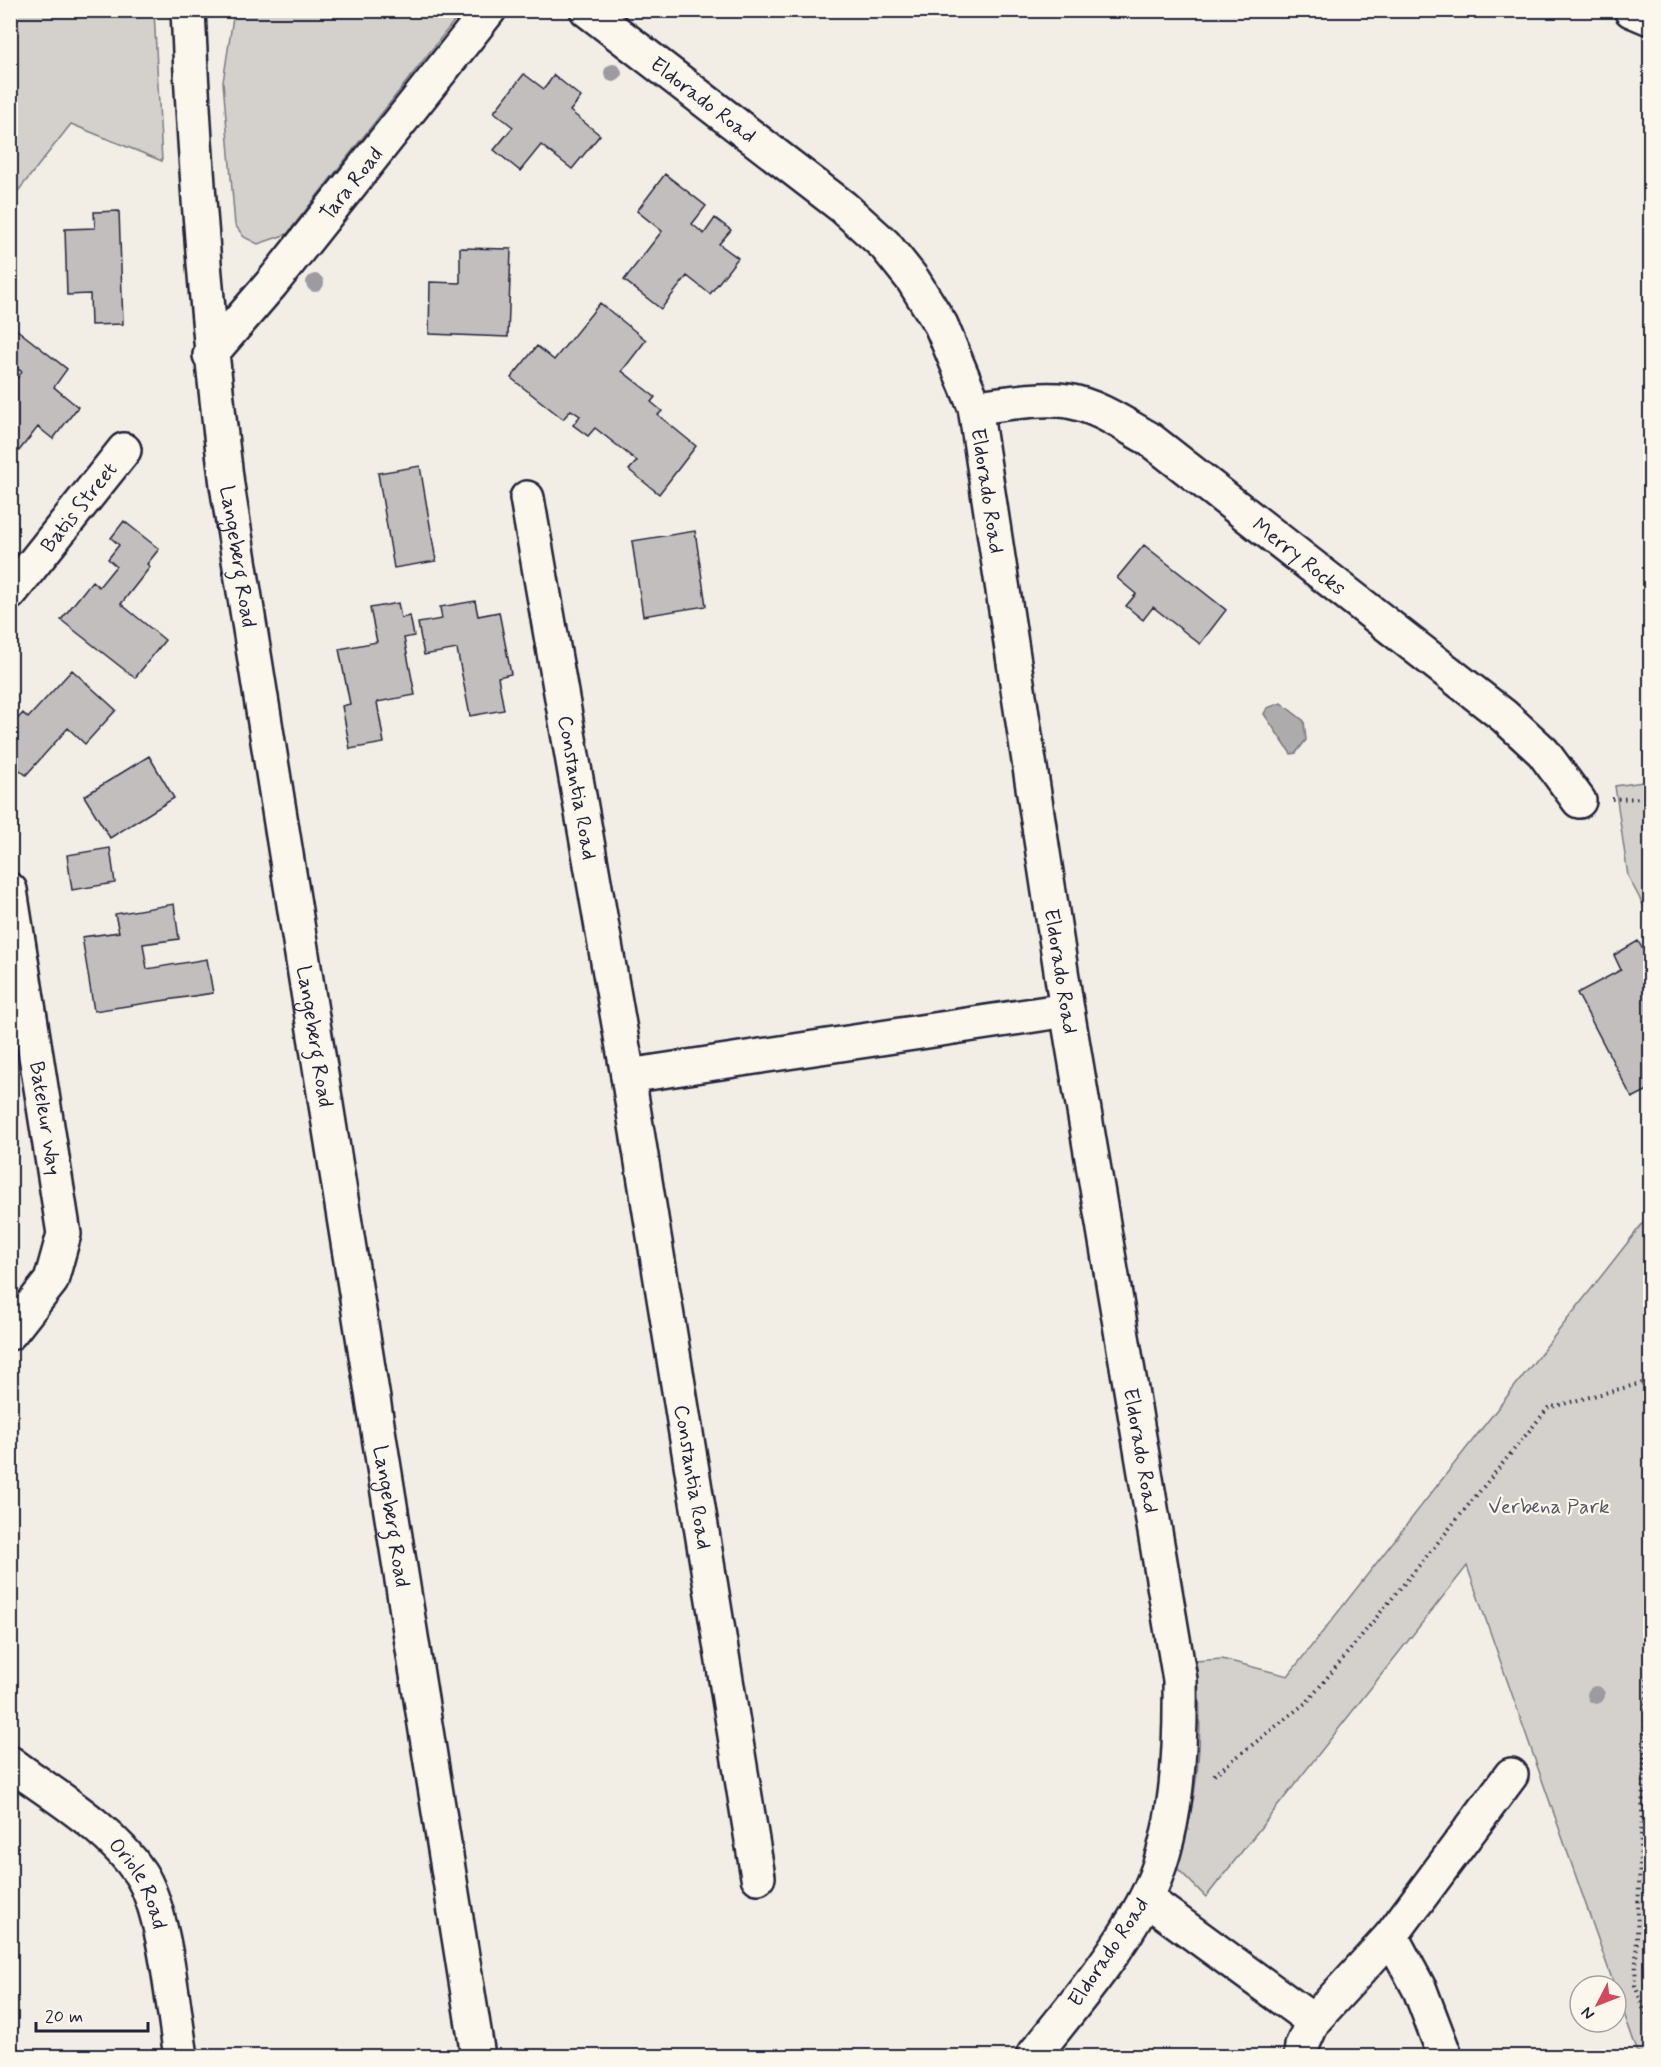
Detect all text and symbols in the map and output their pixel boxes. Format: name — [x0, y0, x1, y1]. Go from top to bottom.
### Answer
street label: Eldorado Road — [644, 51, 762, 150]
street label: Tara Road — [314, 141, 390, 227]
street label: Eldorado Road — [963, 426, 1010, 556]
street label: Batis Street — [35, 456, 124, 559]
street label: Langeberg Road — [212, 484, 263, 629]
street label: Merry Rocks — [1246, 511, 1351, 602]
street label: Constantia Road — [550, 713, 603, 862]
street label: Eldorado Road — [1037, 907, 1084, 1036]
street label: Langeberg Road — [289, 963, 339, 1109]
street label: Bateleur Way — [22, 1059, 68, 1177]
street label: Eldorado Road — [1116, 1386, 1165, 1515]
street label: Constantia Road — [667, 1403, 718, 1552]
street label: Langeberg Road — [366, 1443, 416, 1589]
park label: Verbena Park — [1488, 1493, 1610, 1521]
street label: Oriole Road — [102, 1832, 173, 1932]
street label: Eldorado Road — [1062, 1892, 1156, 2013]
north arrow — [1568, 1974, 1628, 2034]
scale bar — [36, 1995, 148, 2033]
text: N — [1577, 2002, 1599, 2024]
text: 20 m — [45, 2005, 83, 2029]

